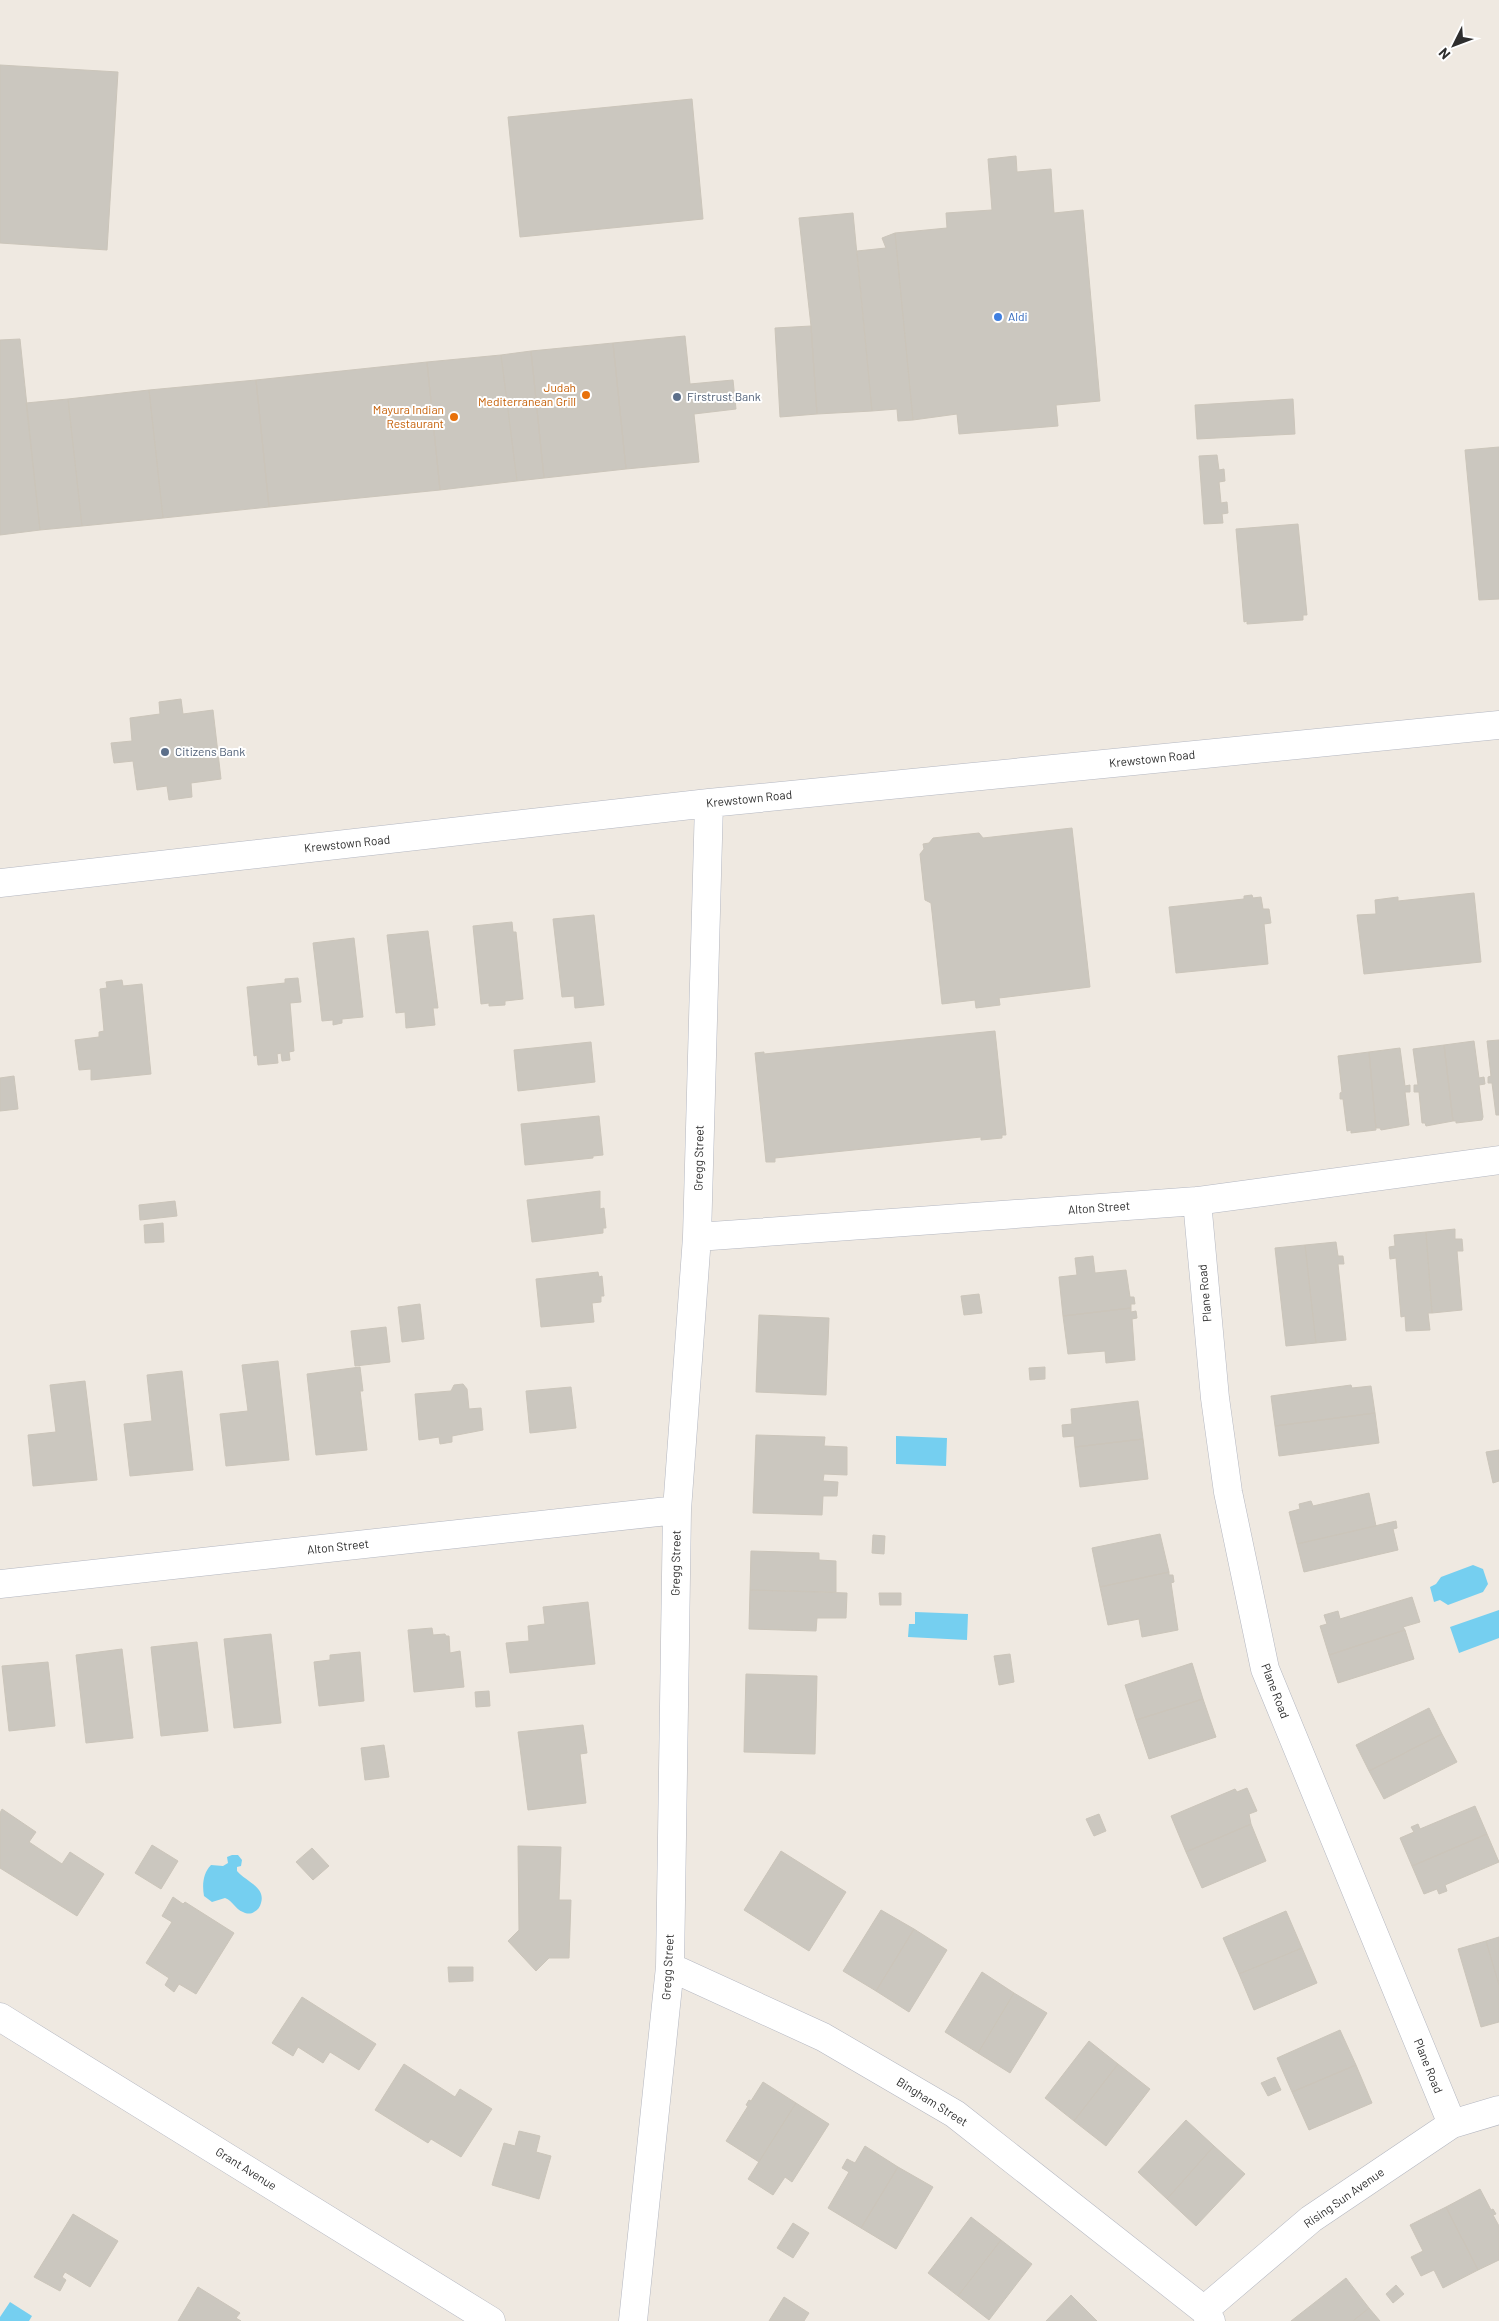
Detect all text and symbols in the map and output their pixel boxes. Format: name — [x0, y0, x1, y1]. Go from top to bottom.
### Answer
north arrow — [1429, 20, 1479, 70]
text: N — [1435, 45, 1453, 63]
place label: Aldi — [1008, 309, 1028, 323]
marker: Aldi — [992, 311, 1004, 323]
place label: Judah Mediterranean Grill — [478, 380, 576, 408]
marker: Judah Mediterranean Grill — [580, 389, 592, 401]
place label: Firstrust Bank — [687, 389, 761, 403]
marker: Firstrust Bank — [671, 391, 683, 403]
place label: Mayura Indian Restaurant — [373, 402, 444, 430]
marker: Mayura Indian Restaurant — [448, 411, 460, 423]
place label: Citizens Bank — [175, 744, 245, 758]
marker: Citizens Bank — [159, 746, 171, 758]
street label: Krewstown Road — [1108, 747, 1196, 769]
street label: Krewstown Road — [705, 787, 793, 809]
street label: Krewstown Road — [303, 832, 391, 854]
street label: Gregg Street — [690, 1125, 706, 1191]
street label: Alton Street — [1067, 1198, 1131, 1216]
street label: Plane Road — [1195, 1264, 1213, 1322]
street label: Gregg Street — [667, 1530, 683, 1596]
street label: Alton Street — [306, 1536, 370, 1556]
street label: Plane Road — [1259, 1661, 1293, 1720]
street label: Gregg Street — [658, 1934, 676, 2000]
street label: Plane Road — [1412, 2036, 1446, 2095]
street label: Bingham Street — [894, 2074, 971, 2129]
street label: Grant Avenue — [213, 2144, 280, 2192]
street label: Rising Sun Avenue — [1301, 2164, 1386, 2230]

